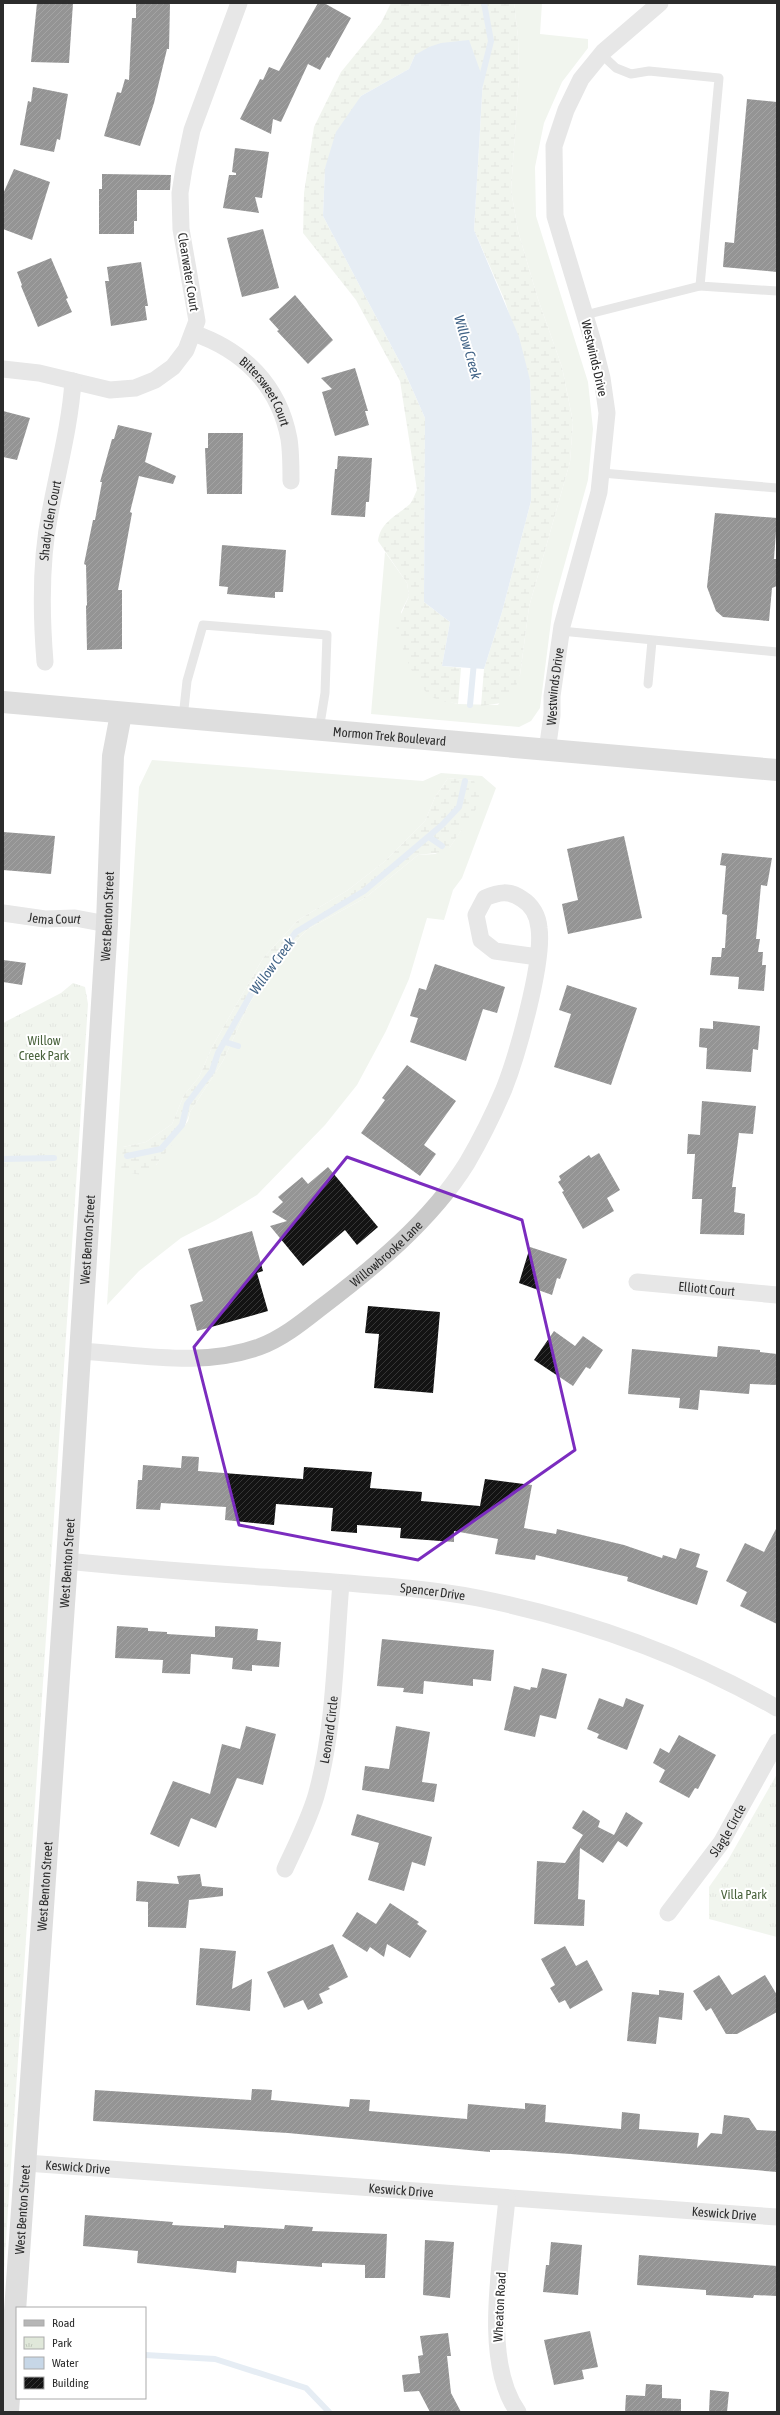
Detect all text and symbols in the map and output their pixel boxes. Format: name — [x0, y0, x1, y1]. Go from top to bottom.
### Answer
street label: Clearwater Court — [175, 232, 202, 313]
water label: Willow Creek — [451, 313, 485, 382]
street label: Westwinds Drive — [578, 318, 611, 398]
street label: Bittersweet Court — [236, 353, 293, 428]
street label: Shady Glen Court — [37, 479, 64, 561]
street label: Westwinds Drive — [544, 647, 567, 726]
street label: Mormon Trek Boulevard — [332, 724, 447, 749]
street label: West Benton Street — [98, 871, 117, 962]
street label: Jema Court — [27, 910, 82, 927]
water label: Willow Creek — [246, 934, 298, 997]
park label: Willow Creek Park — [19, 1033, 70, 1063]
street label: West Benton Street — [77, 1194, 98, 1285]
street label: Willowbrooke Lane — [347, 1218, 426, 1290]
street label: Elliott Court — [678, 1279, 736, 1299]
street label: West Benton Street — [57, 1518, 78, 1608]
street label: Spencer Drive — [399, 1580, 466, 1604]
street label: Leonard Circle — [317, 1695, 341, 1765]
street label: Slagle Circle — [706, 1802, 749, 1860]
street label: West Benton Street — [34, 1841, 56, 1932]
park label: Villa Park — [721, 1887, 767, 1902]
street label: Keswick Drive — [45, 2157, 111, 2177]
street label: West Benton Street — [12, 2164, 33, 2255]
street label: Keswick Drive — [368, 2181, 434, 2200]
street label: Keswick Drive — [691, 2204, 757, 2224]
street label: Wheaton Road — [490, 2272, 509, 2343]
legend — [16, 2307, 146, 2399]
text: Road — [52, 2316, 75, 2330]
text: Park — [52, 2336, 73, 2350]
text: Water — [52, 2356, 79, 2370]
text: Building — [52, 2376, 90, 2390]

